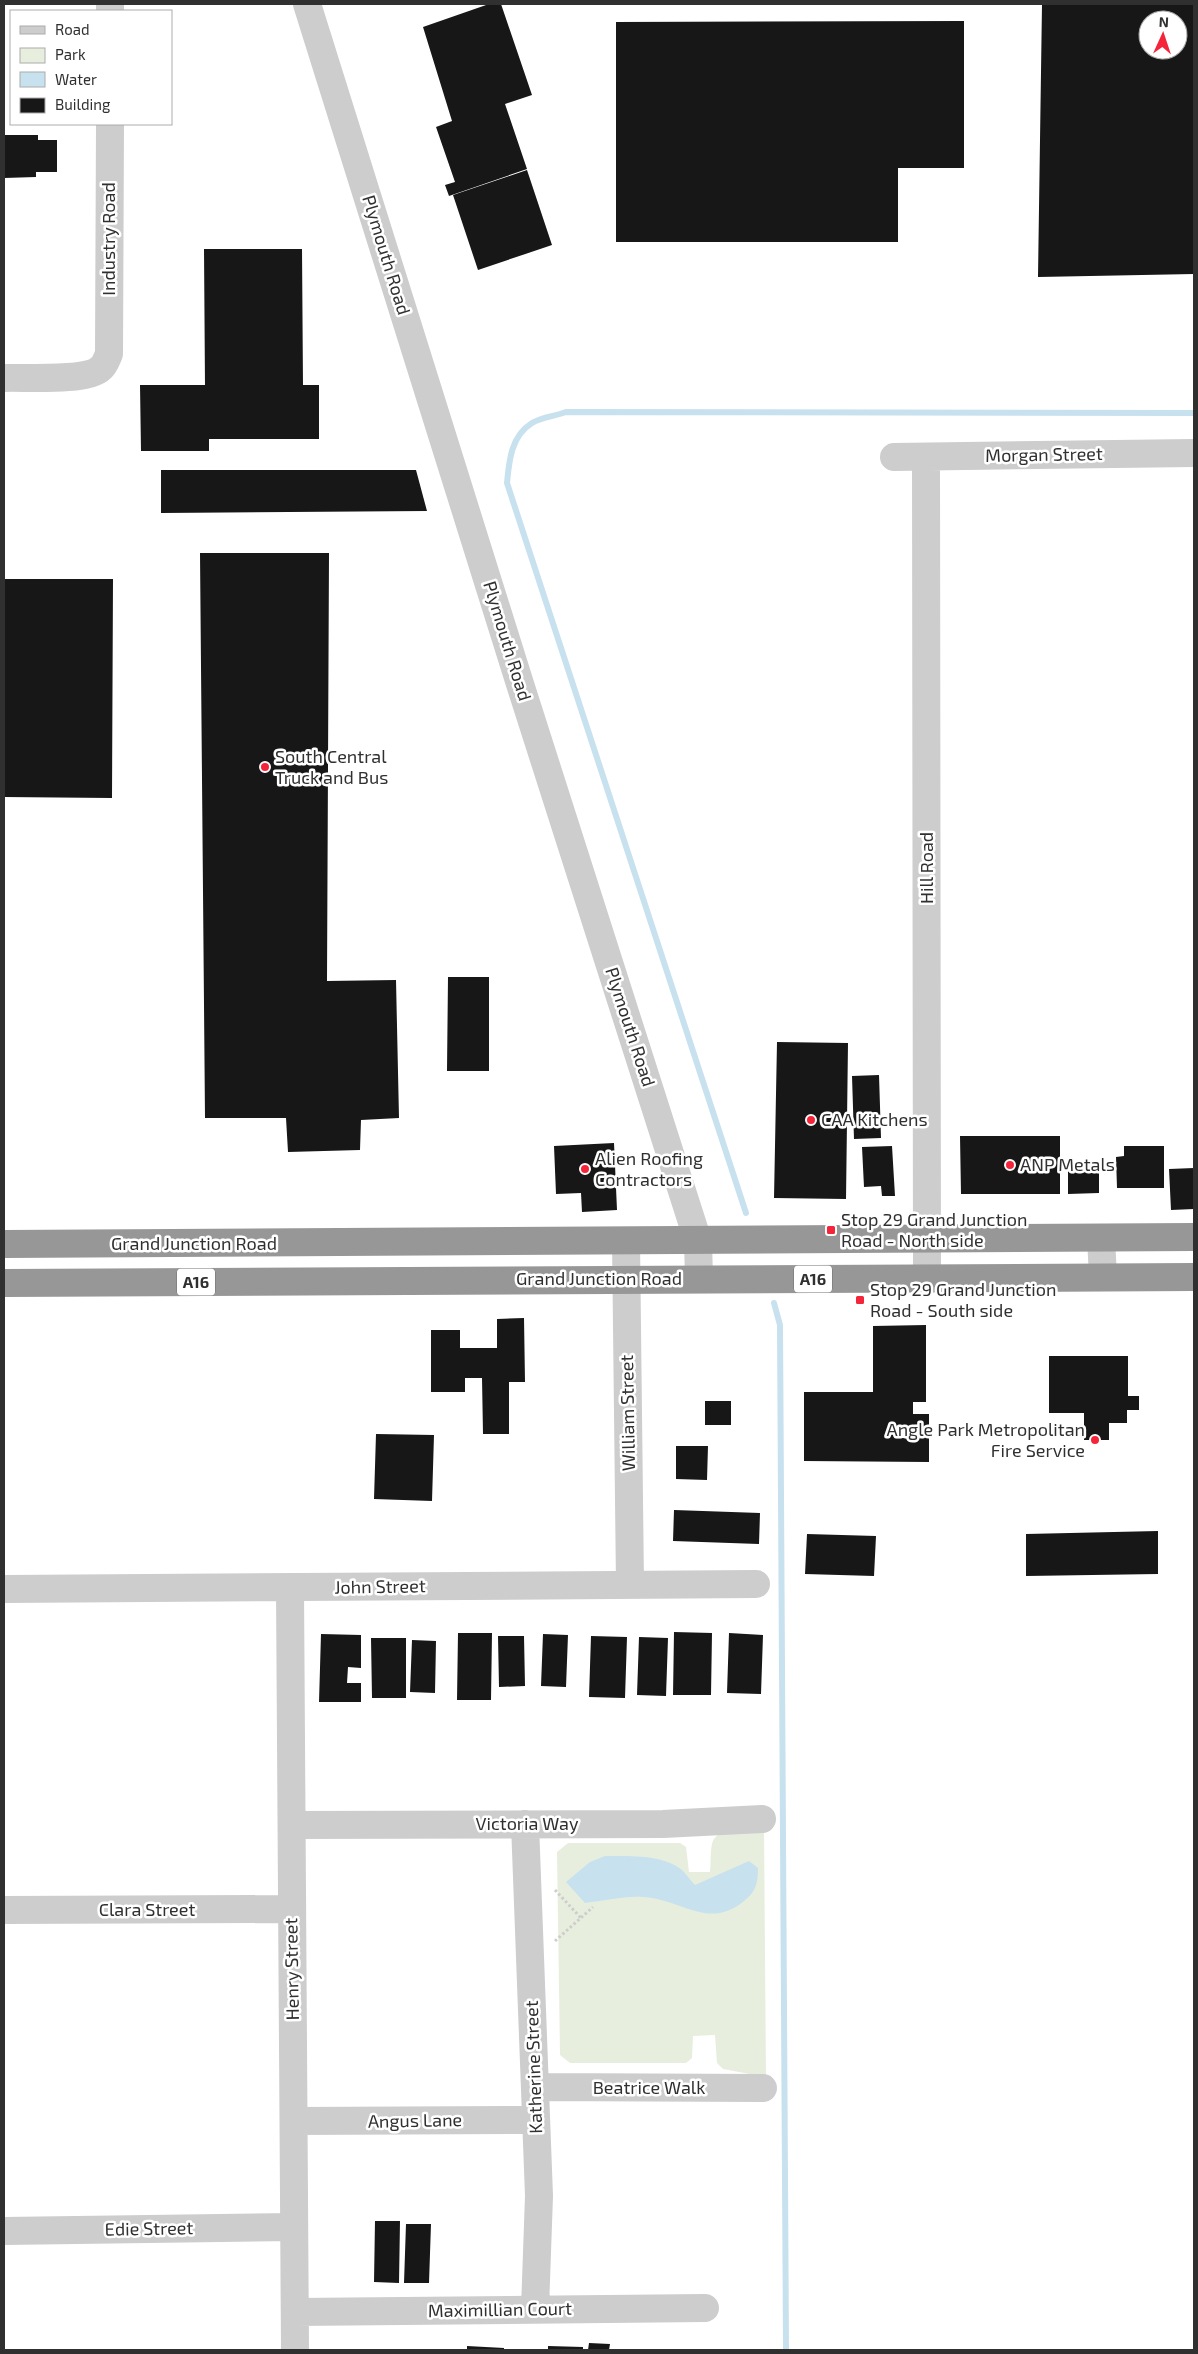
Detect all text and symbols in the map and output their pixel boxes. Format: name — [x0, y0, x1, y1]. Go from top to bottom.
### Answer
legend — [10, 10, 172, 125]
north arrow — [1138, 10, 1188, 60]
text: N — [1158, 13, 1169, 30]
text: Road — [55, 20, 90, 38]
text: Park — [55, 45, 86, 63]
text: Water — [55, 70, 97, 88]
text: Building — [55, 95, 111, 113]
street label: Industry Road — [97, 182, 119, 296]
street label: Plymouth Road — [358, 192, 416, 317]
street label: Morgan Street — [985, 442, 1103, 466]
street label: Plymouth Road — [479, 578, 537, 703]
place label: South Central Truck and Bus — [275, 745, 388, 788]
marker: South Central Truck and Bus — [259, 761, 271, 773]
street label: Hill Road — [915, 832, 937, 904]
street label: Plymouth Road — [601, 964, 661, 1089]
place label: CAA Kitchens — [821, 1108, 928, 1130]
marker: CAA Kitchens — [805, 1114, 817, 1126]
place label: Alien Roofing Contractors — [595, 1147, 703, 1190]
place label: ANP Metals — [1020, 1153, 1115, 1175]
marker: ANP Metals — [1004, 1159, 1016, 1171]
marker: Alien Roofing Contractors — [579, 1163, 591, 1175]
place label: Stop 29 Grand Junction Road - North side — [841, 1208, 1027, 1251]
marker: Stop 29 Grand Junction Road - North side — [825, 1224, 837, 1236]
street label: Grand Junction Road — [111, 1232, 277, 1254]
road number: A16 — [794, 1266, 832, 1292]
street label: Grand Junction Road — [516, 1267, 682, 1289]
road number: A16 — [177, 1268, 215, 1295]
place label: Stop 29 Grand Junction Road - South side — [870, 1278, 1056, 1321]
marker: Stop 29 Grand Junction Road - South side — [854, 1294, 866, 1306]
street label: William Street — [615, 1355, 639, 1471]
place label: Angle Park Metropolitan Fire Service — [886, 1418, 1085, 1461]
marker: Angle Park Metropolitan Fire Service — [1089, 1434, 1101, 1446]
street label: John Street — [334, 1574, 426, 1598]
street label: Victoria Way — [476, 1812, 579, 1834]
street label: Clara Street — [99, 1898, 195, 1920]
street label: Henry Street — [279, 1917, 303, 2020]
street label: Katherine Street — [520, 2000, 546, 2134]
street label: Beatrice Walk — [593, 2076, 705, 2098]
street label: Angus Lane — [368, 2108, 462, 2132]
street label: Edie Street — [105, 2216, 194, 2240]
street label: Maximillian Court — [428, 2297, 572, 2321]

